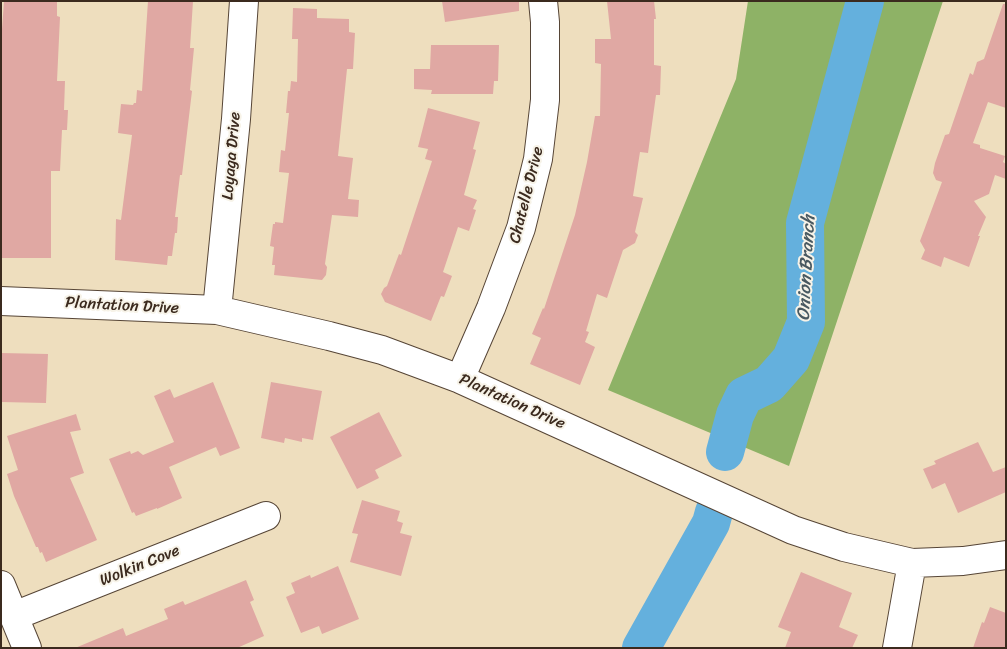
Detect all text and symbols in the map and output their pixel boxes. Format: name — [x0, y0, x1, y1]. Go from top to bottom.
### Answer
street label: Loyaga Drive — [219, 111, 245, 201]
street label: Chatelle Drive — [506, 145, 548, 245]
water label: Onion Branch — [793, 215, 821, 321]
street label: Plantation Drive — [65, 293, 179, 319]
street label: Plantation Drive — [456, 370, 568, 434]
street label: Wolkin Cove — [97, 541, 183, 591]

